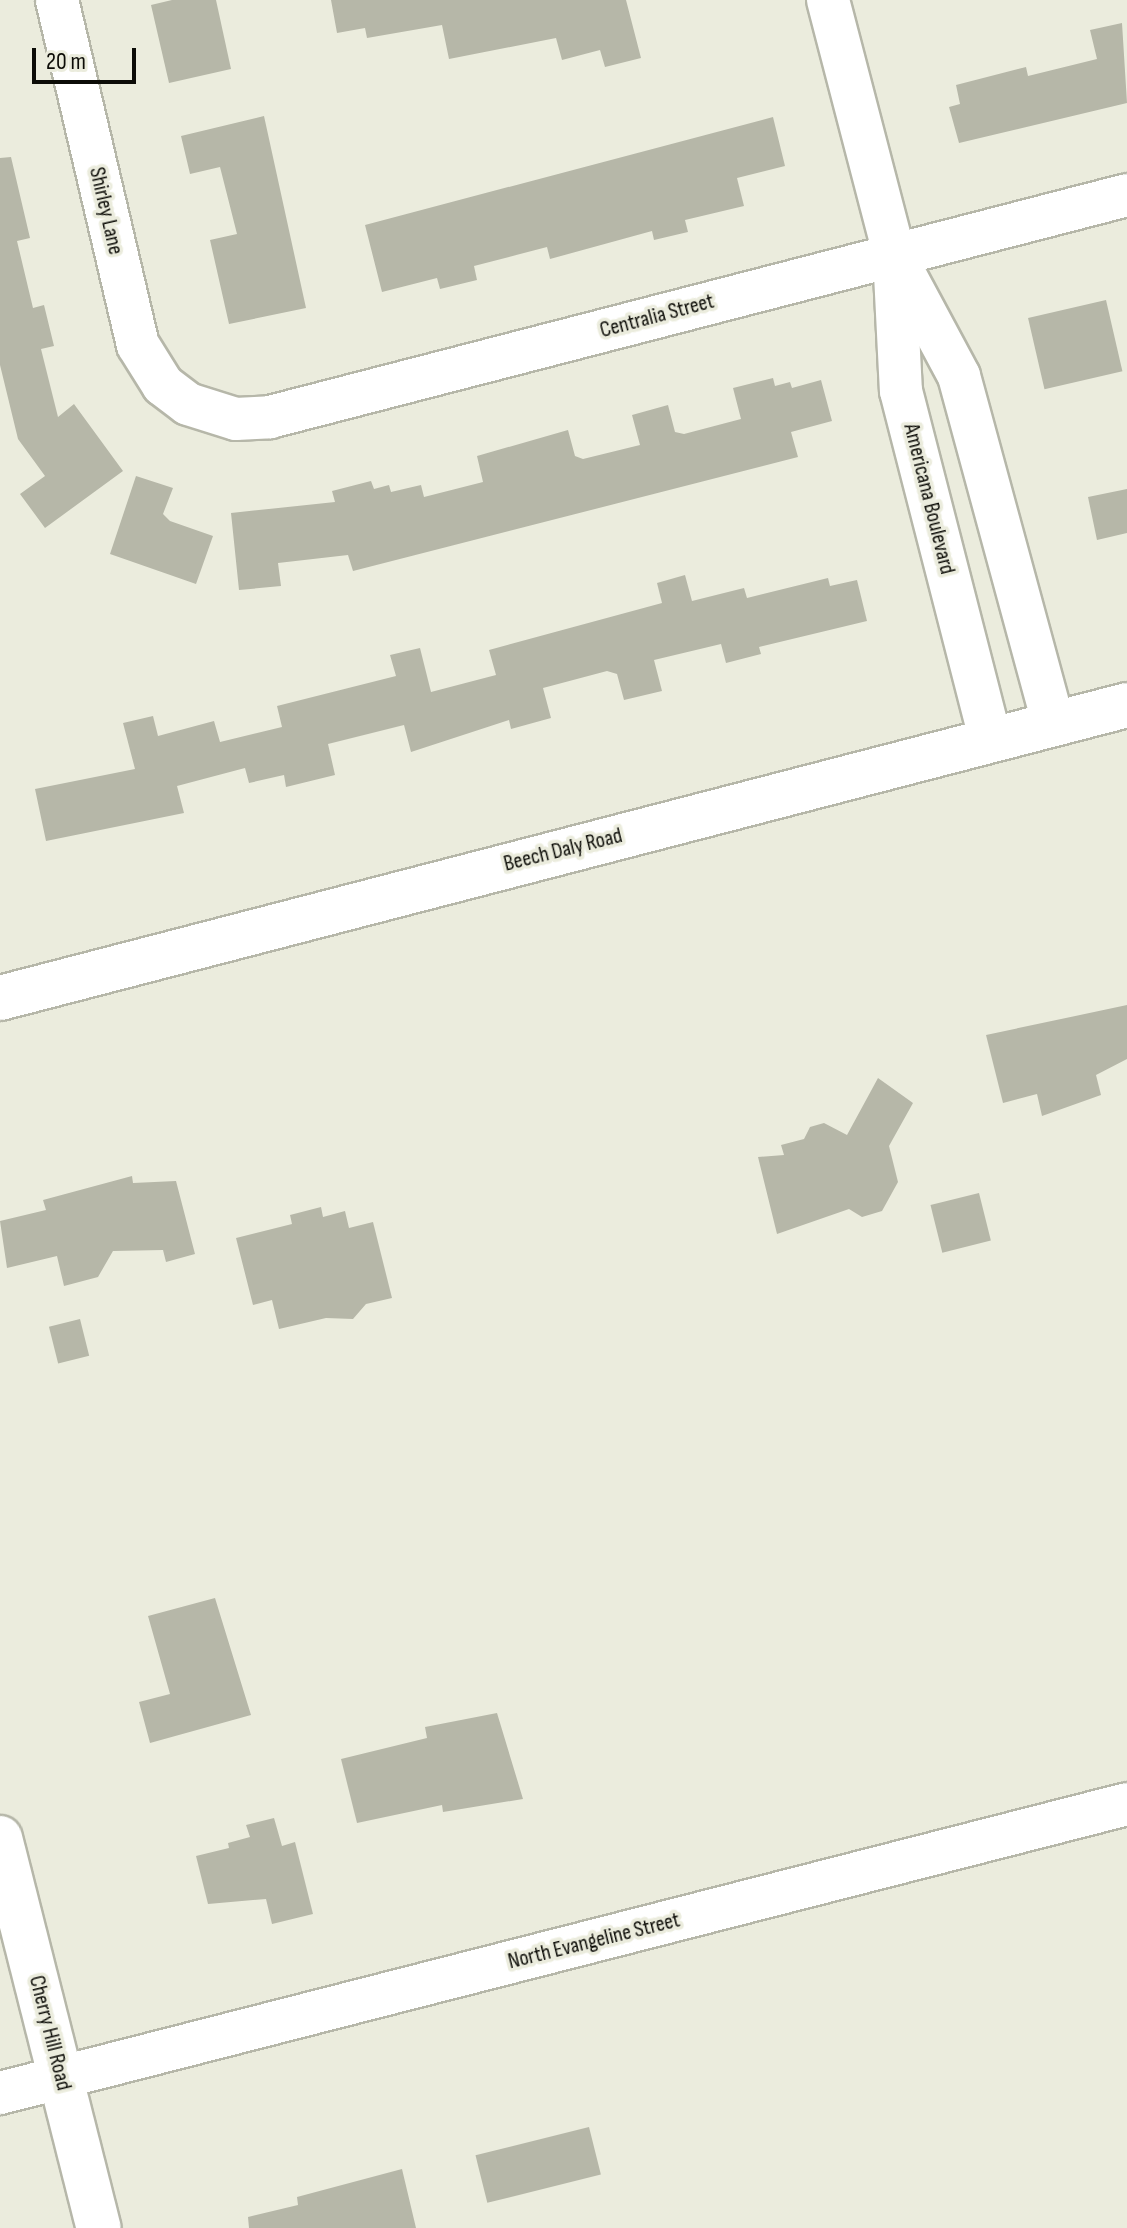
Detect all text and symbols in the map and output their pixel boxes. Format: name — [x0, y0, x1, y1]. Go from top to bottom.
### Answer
scale bar — [36, 32, 140, 82]
text: 20 m — [46, 47, 86, 76]
street label: Shirley Lane — [83, 165, 129, 257]
street label: Centralia Street — [597, 288, 717, 344]
street label: Americana Boulevard — [898, 421, 960, 577]
street label: Beech Daly Road — [501, 823, 625, 877]
street label: North Evangeline Street — [505, 1907, 683, 1975]
street label: Cherry Hill Road — [23, 1973, 77, 2093]

